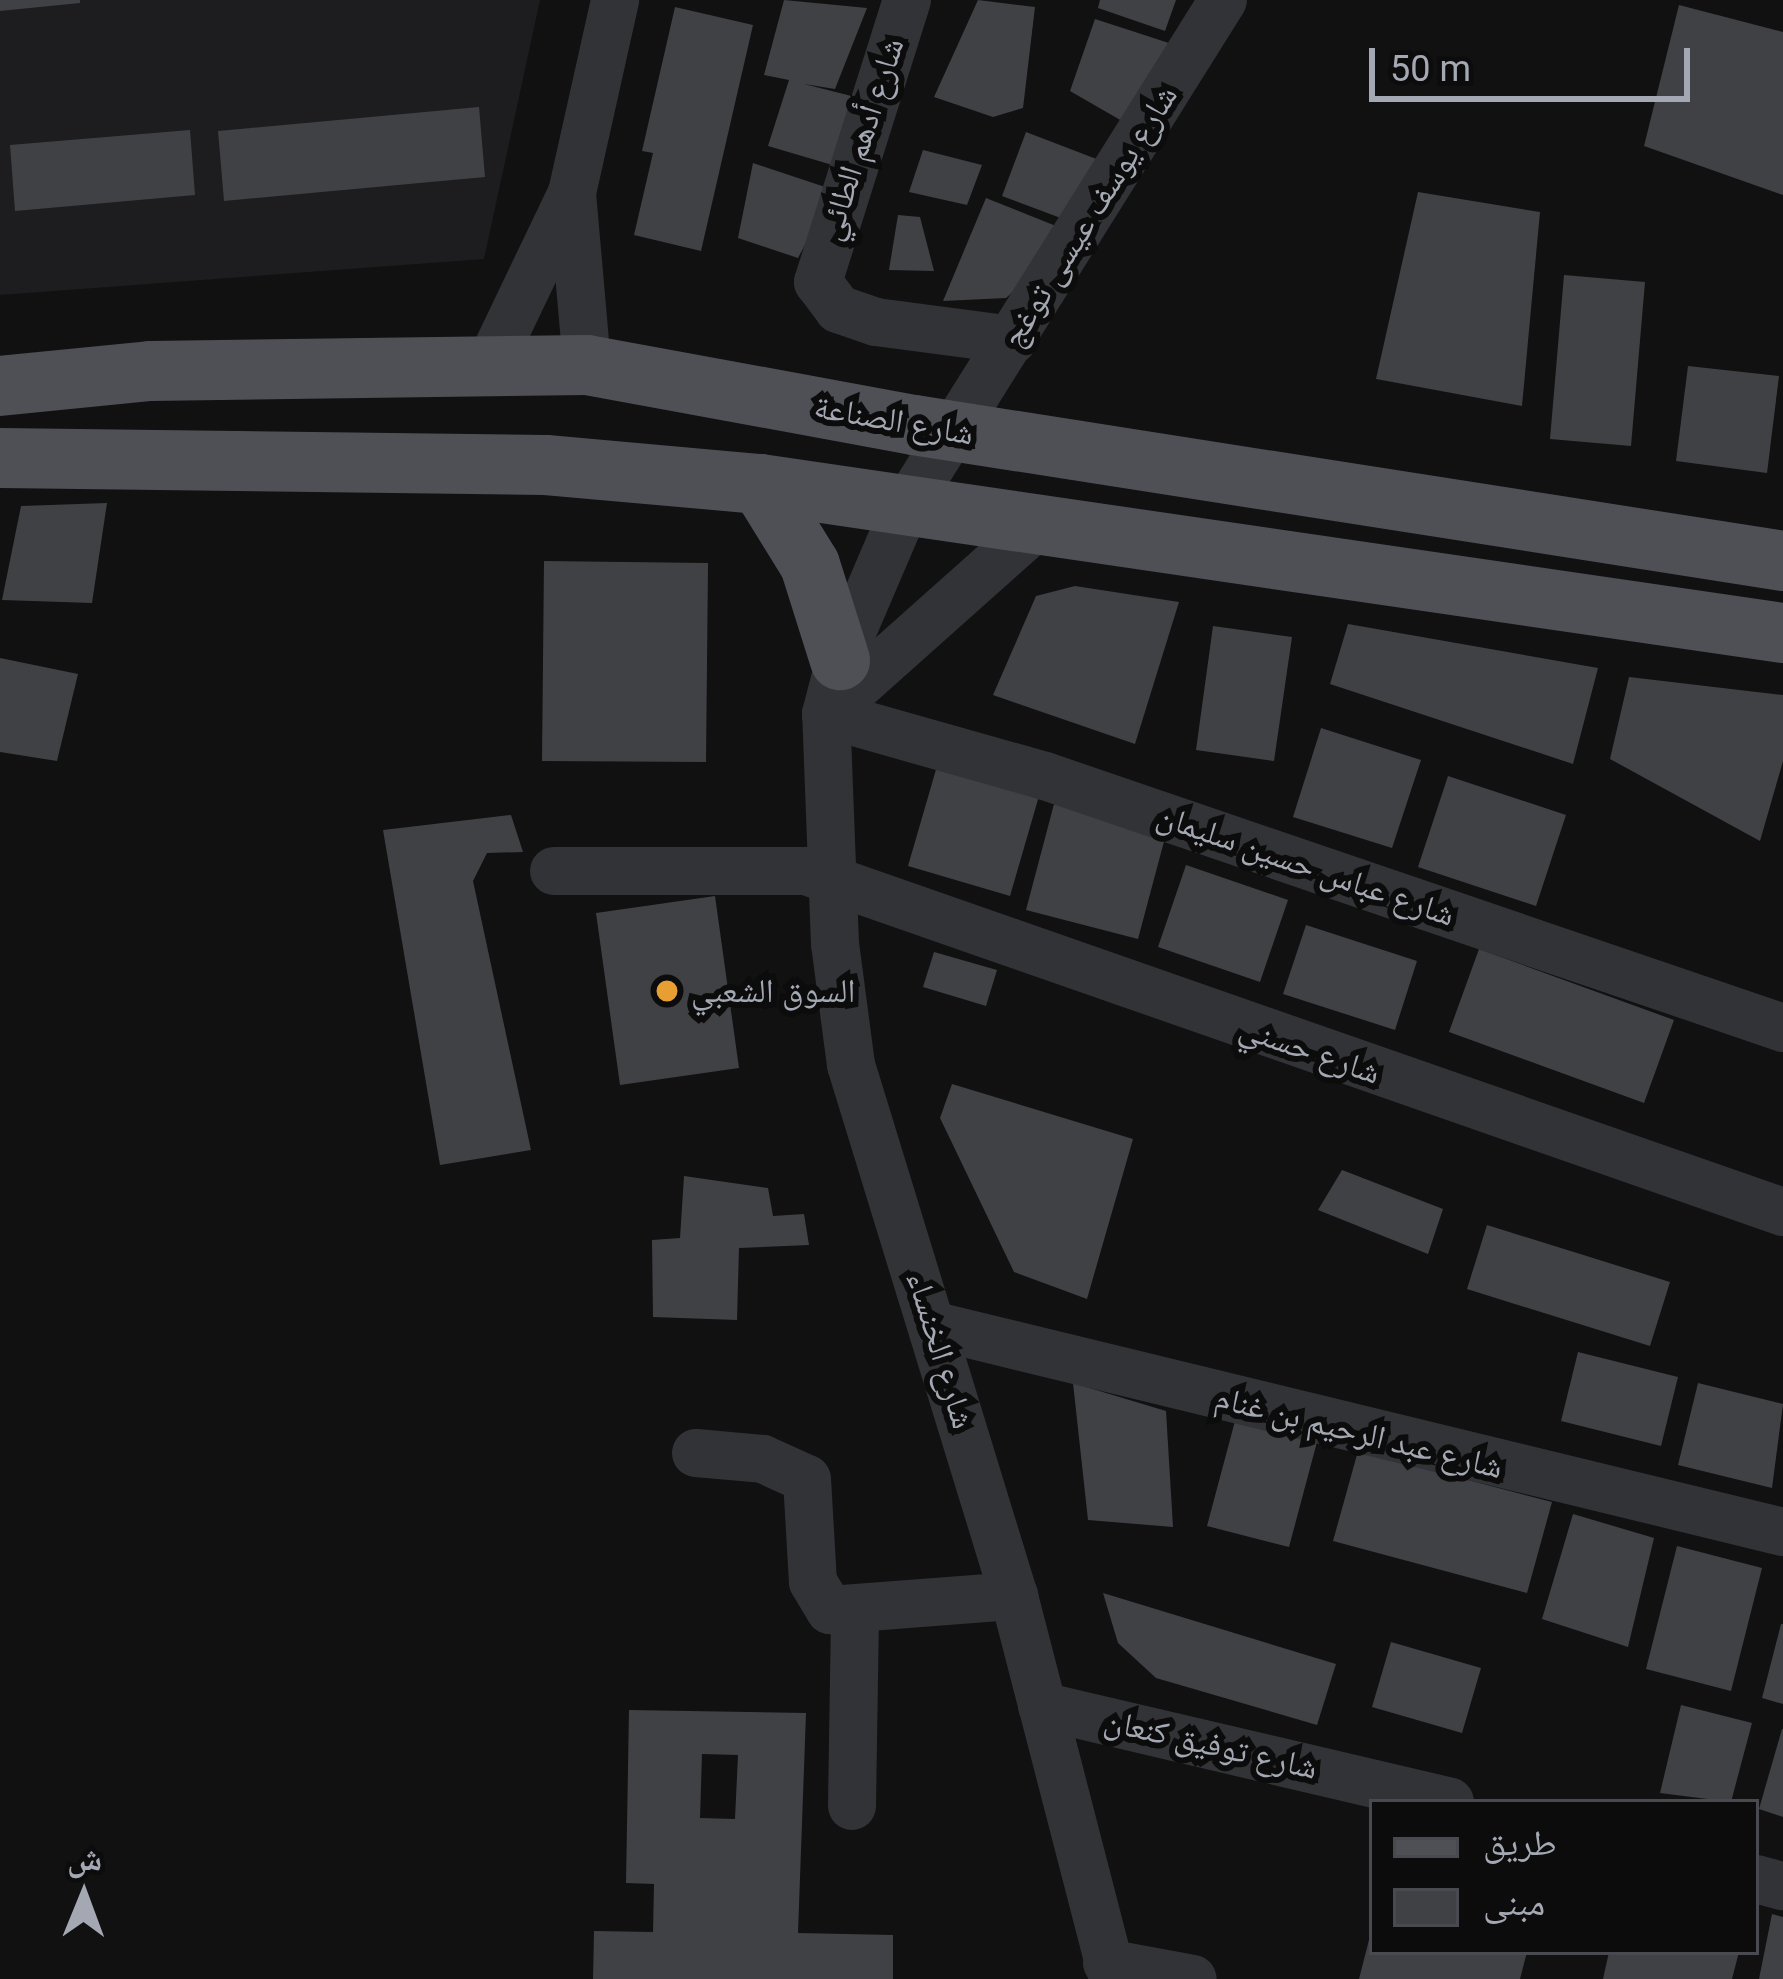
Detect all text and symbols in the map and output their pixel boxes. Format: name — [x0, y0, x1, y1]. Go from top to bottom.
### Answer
scale bar — [1375, 24, 1696, 98]
street label: شارع أدهم الطائي — [810, 33, 912, 245]
text: 50 m — [1390, 48, 1471, 90]
street label: شارع يوسف عيسى توغج — [992, 78, 1186, 354]
street label: شارع الصناعة — [811, 387, 977, 453]
street label: شارع عباس حسين سليمان — [1152, 795, 1460, 935]
place label: السوق الشعبي — [691, 971, 855, 1011]
marker: السوق الشعبي — [654, 978, 680, 1004]
street label: شارع حسني — [1234, 1007, 1386, 1093]
street label: شارع الخنساء — [898, 1267, 984, 1433]
street label: شارع عبد الرحيم بن غنام — [1211, 1377, 1507, 1487]
street label: شارع توفيق كنعان — [1101, 1700, 1321, 1788]
legend — [1369, 1799, 1759, 1955]
text: طريق — [1483, 1822, 1557, 1864]
north arrow — [24, 1835, 144, 1955]
text: ش — [67, 1839, 102, 1878]
text: مبنى — [1483, 1882, 1545, 1924]

